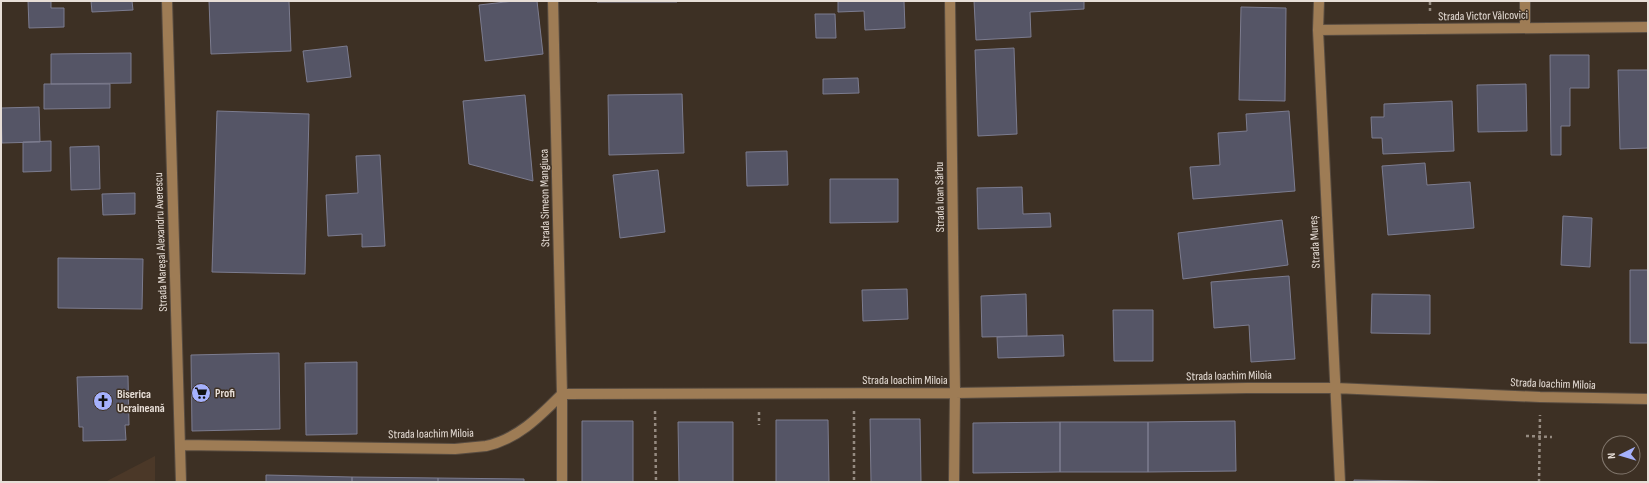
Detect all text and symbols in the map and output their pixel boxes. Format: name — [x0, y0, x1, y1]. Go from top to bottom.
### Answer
street label: Strada Victor Vâlcovici — [1438, 8, 1528, 24]
street label: Strada Simeon Mangiuca — [537, 148, 553, 247]
street label: Strada Ioan Sârbu — [932, 162, 948, 232]
street label: Strada Mareșal Alexandru Averescu — [151, 172, 171, 312]
street label: Strada Mureș — [1306, 215, 1324, 269]
street label: Strada Ioachim Miloia — [1186, 368, 1272, 384]
street label: Strada Ioachim Miloia — [862, 373, 948, 388]
street label: Strada Ioachim Miloia — [1510, 375, 1596, 393]
supermarket icon: Profi — [190, 382, 212, 404]
place label: Profi — [215, 386, 235, 401]
place label: Biserica Ucraineană — [117, 387, 165, 416]
church icon: Biserica Ucraineană — [92, 390, 114, 412]
street label: Strada Ioachim Miloia — [388, 426, 474, 442]
north arrow — [1601, 435, 1641, 475]
text: N — [1605, 452, 1618, 459]

